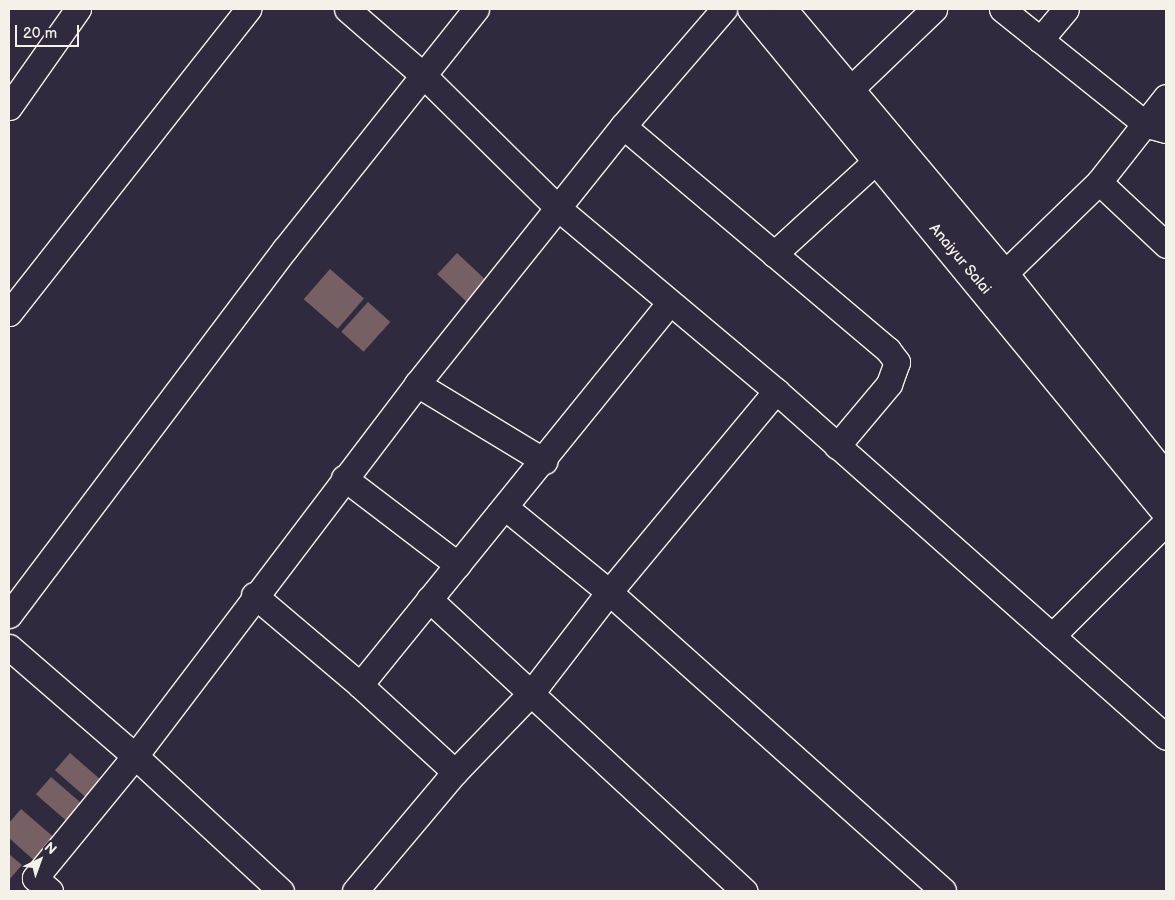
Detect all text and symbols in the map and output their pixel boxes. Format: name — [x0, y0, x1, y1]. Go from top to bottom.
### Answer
scale bar — [18, 15, 81, 47]
text: 20 m — [23, 24, 57, 43]
street label: Anaiyur Salai — [925, 220, 995, 298]
north arrow — [15, 835, 65, 885]
text: N — [41, 839, 60, 858]

